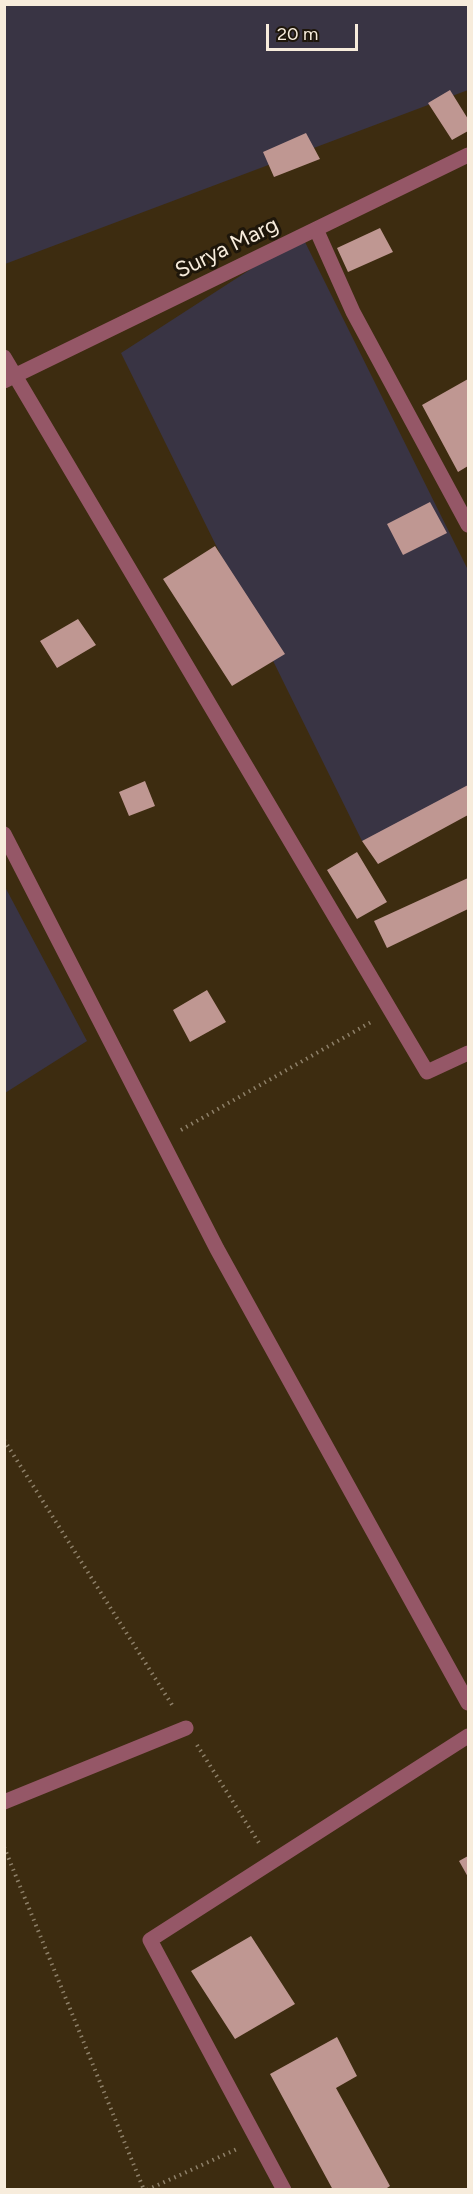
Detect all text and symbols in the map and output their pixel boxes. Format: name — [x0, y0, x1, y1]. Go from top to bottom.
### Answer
scale bar — [269, 12, 360, 50]
text: 20 m — [277, 23, 318, 45]
street label: Surya Marg — [171, 212, 283, 284]

